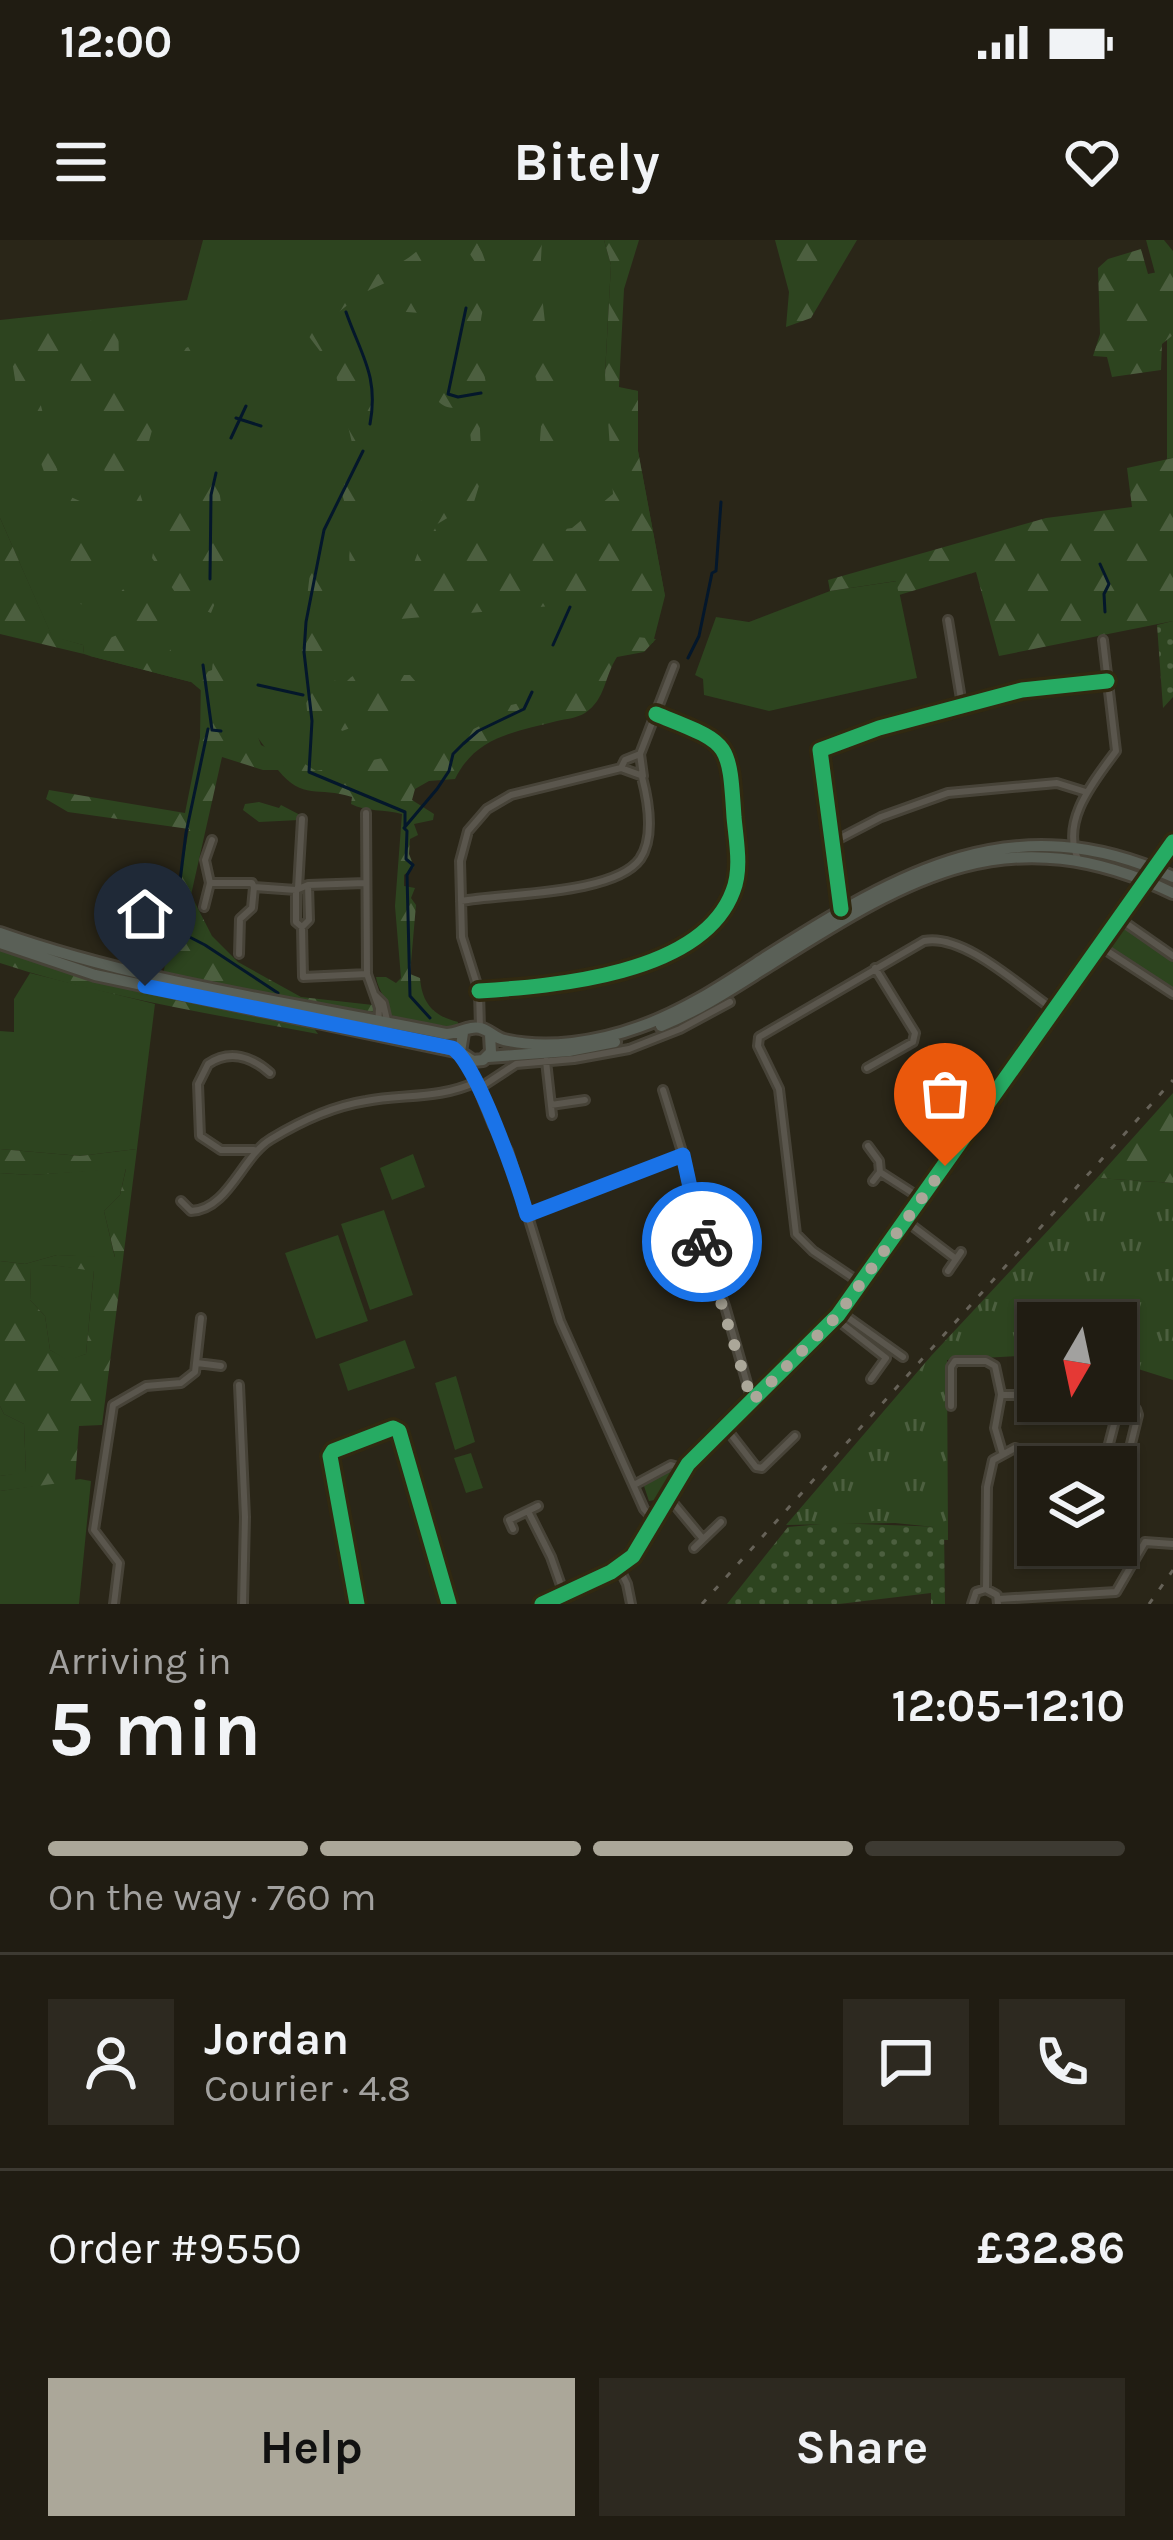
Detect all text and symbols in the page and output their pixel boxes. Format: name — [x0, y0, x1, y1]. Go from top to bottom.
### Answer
text: 12:00 — [60, 16, 172, 68]
icon: menu — [48, 129, 114, 195]
icon: heart — [1059, 129, 1125, 195]
text: Bitely — [513, 130, 660, 194]
pin — [94, 863, 196, 986]
icon: home — [112, 881, 178, 947]
pin — [894, 1043, 996, 1166]
icon: bag — [912, 1061, 978, 1127]
courier — [642, 1182, 762, 1302]
icon: bike — [669, 1209, 735, 1275]
north arrow — [1017, 1302, 1137, 1422]
map controls — [1017, 1302, 1137, 1566]
button: layers — [1017, 1446, 1137, 1566]
text: Arriving in — [48, 1638, 231, 1684]
text: 12:05–12:10 — [891, 1680, 1125, 1732]
text: 5 min — [48, 1683, 261, 1775]
text: On the way · 760 m — [48, 1874, 376, 1920]
button: person — [48, 1999, 174, 2125]
button: chat — [843, 1999, 969, 2125]
button: phone — [999, 1999, 1125, 2125]
text: Jordan — [204, 2013, 349, 2065]
text: Courier · 4.8 — [204, 2065, 411, 2111]
text: Order #9550 — [48, 2222, 302, 2274]
text: £32.86 — [977, 2222, 1125, 2274]
button: Help — [48, 2378, 575, 2516]
button: Share — [599, 2378, 1125, 2516]

